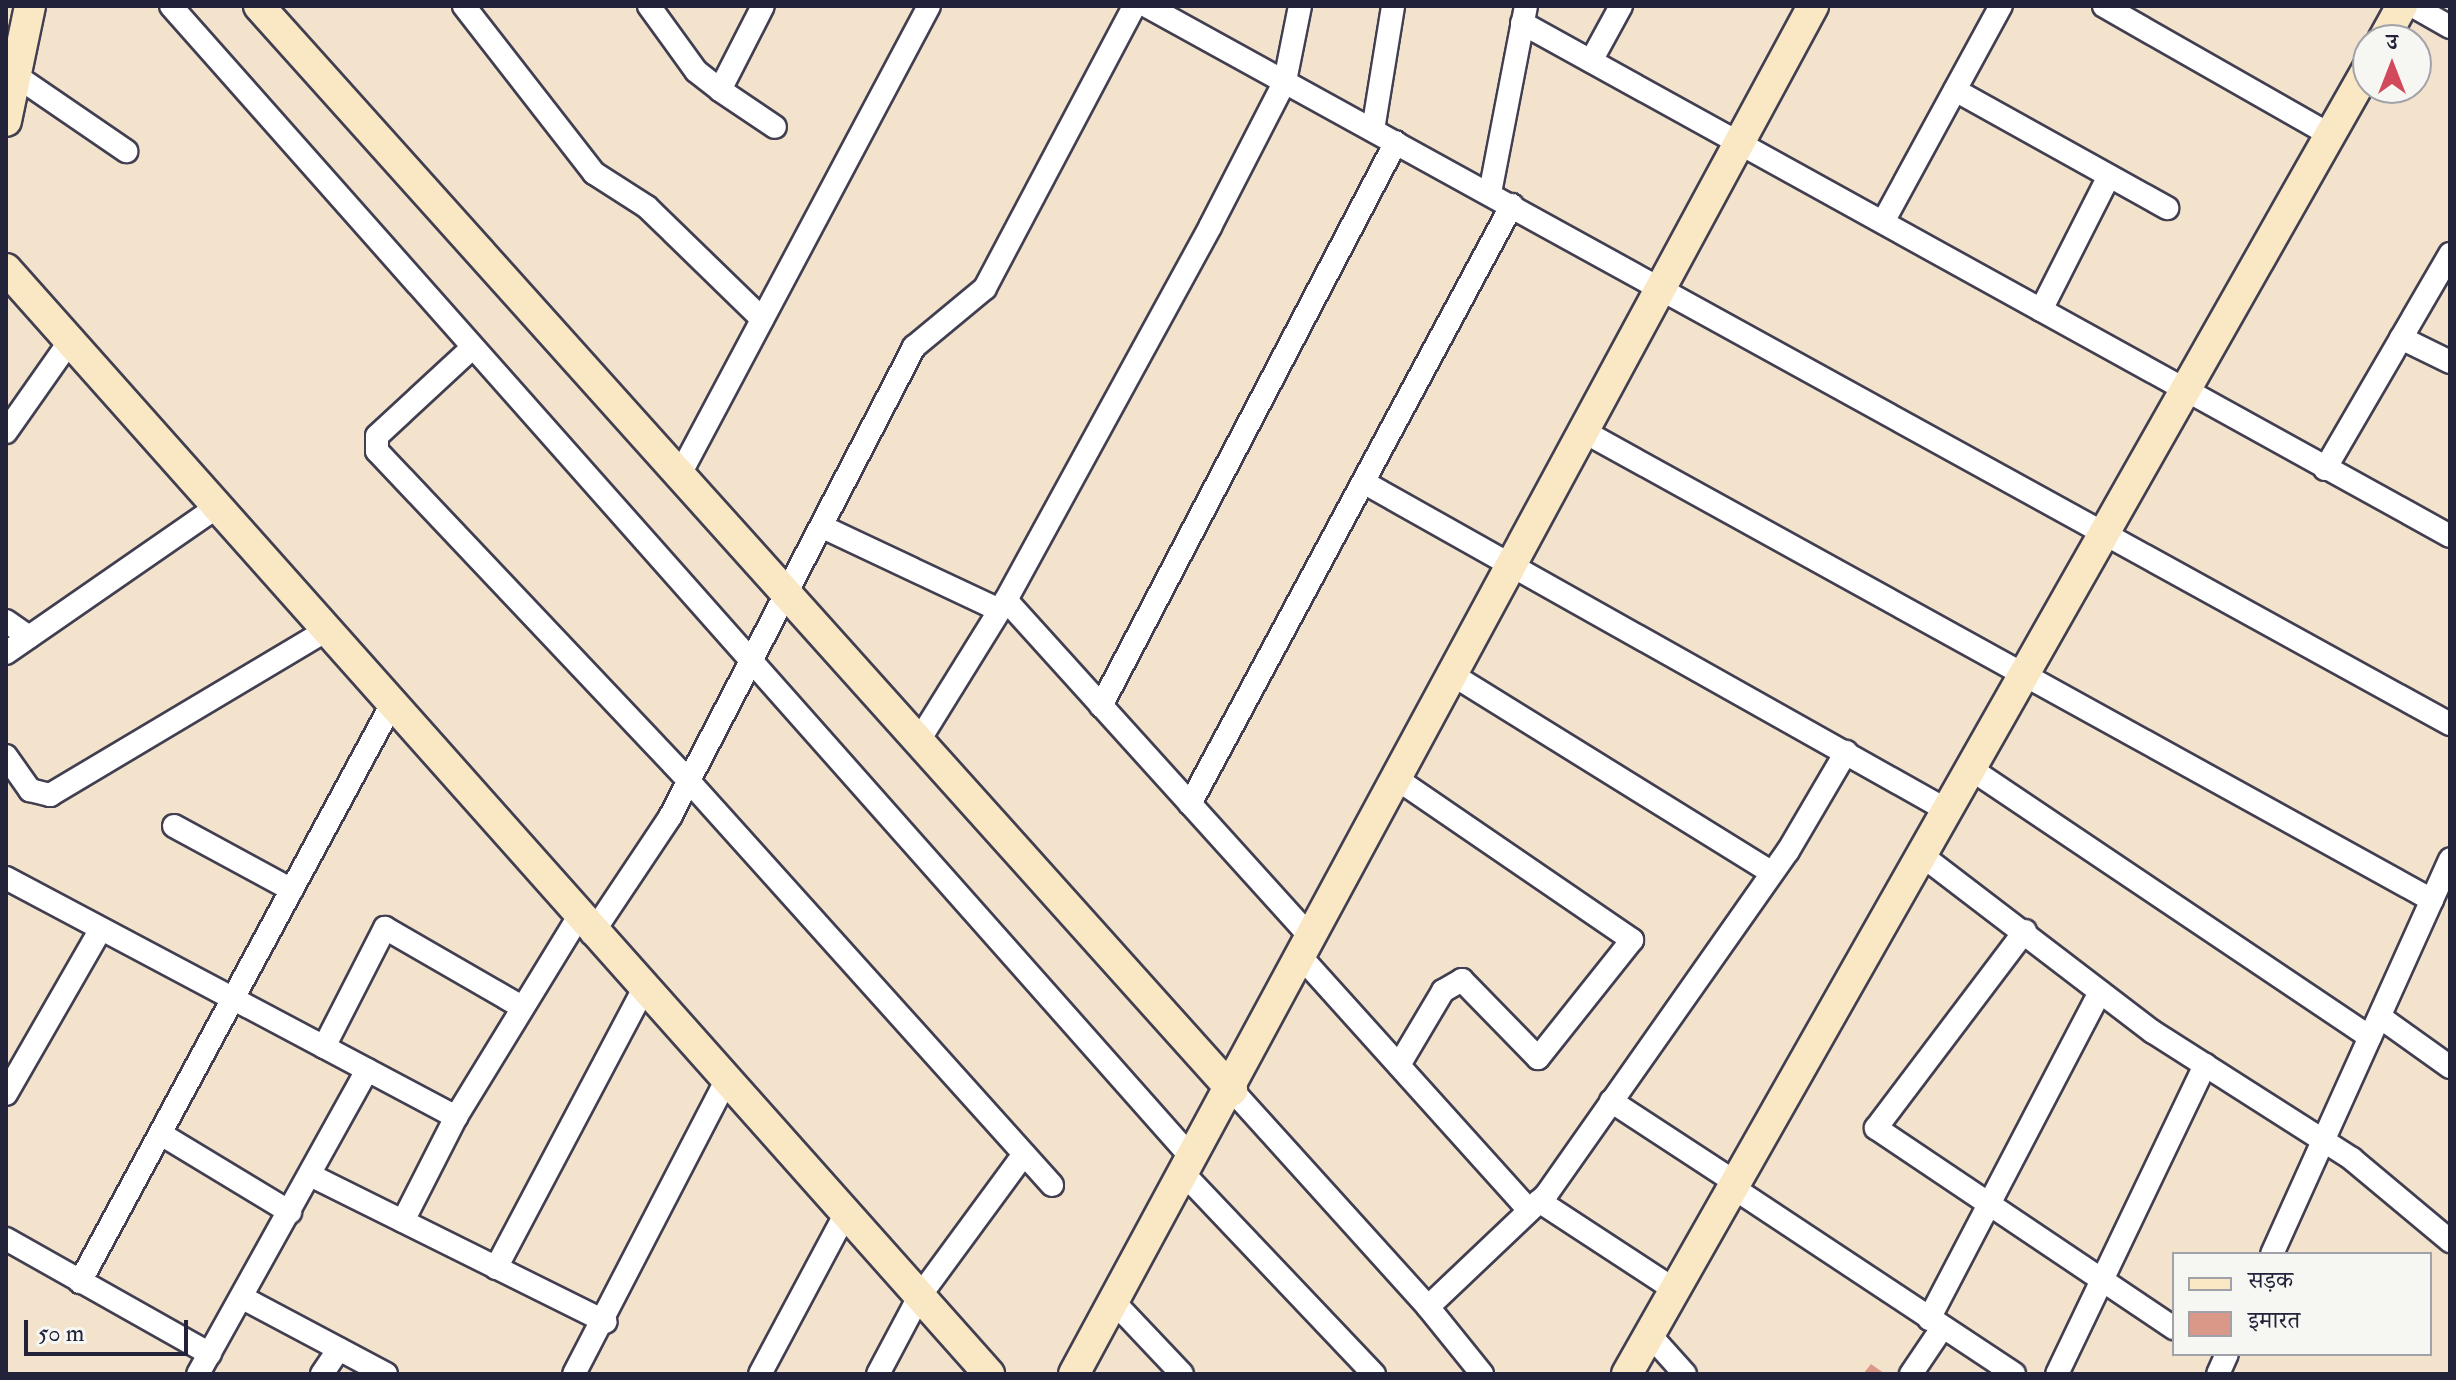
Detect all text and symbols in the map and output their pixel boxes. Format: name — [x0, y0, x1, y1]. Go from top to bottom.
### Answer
north arrow — [2352, 24, 2432, 104]
text: उ — [2386, 28, 2398, 56]
legend — [2172, 1252, 2432, 1356]
text: सड़क — [2248, 1265, 2293, 1296]
scale bar — [28, 1304, 192, 1354]
text: इमारत — [2248, 1305, 2300, 1336]
text: 50 m — [38, 1318, 84, 1349]

